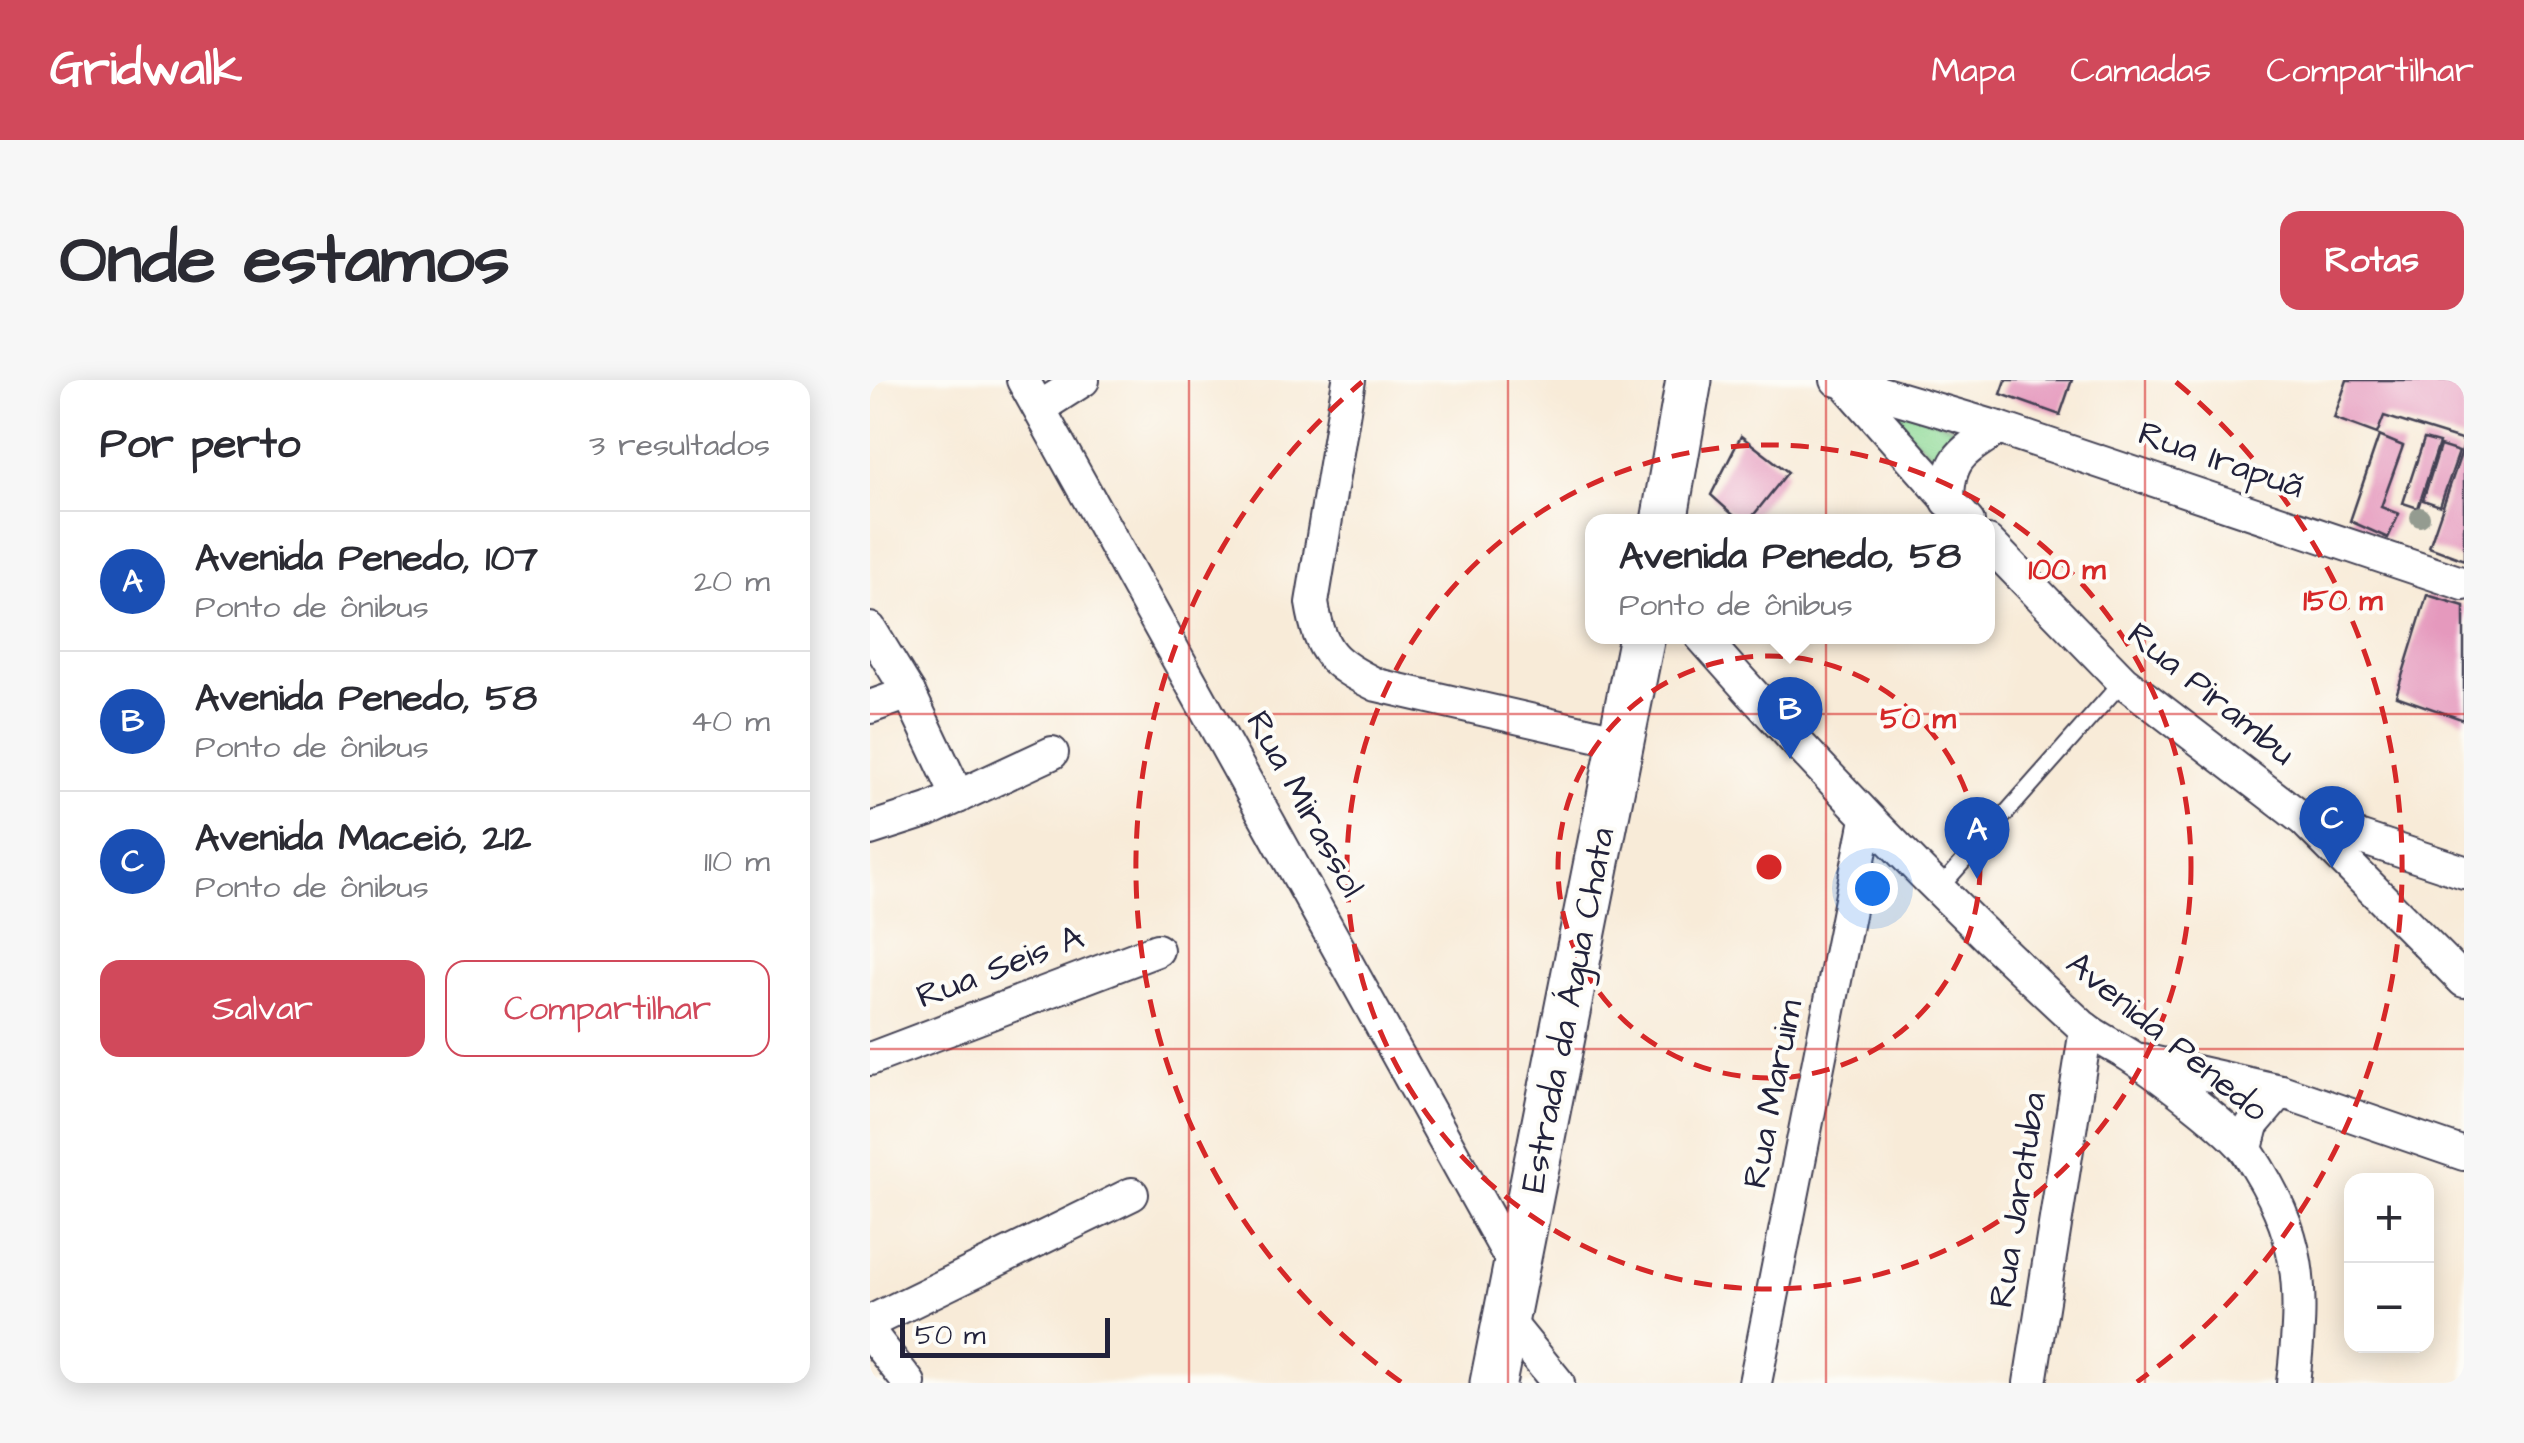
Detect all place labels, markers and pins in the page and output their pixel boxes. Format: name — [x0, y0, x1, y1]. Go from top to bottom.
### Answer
pin: B — [1758, 676, 1822, 759]
pin: C — [2300, 786, 2364, 868]
pin: A — [1944, 796, 2010, 879]
centre of rings — [1751, 849, 1787, 885]

